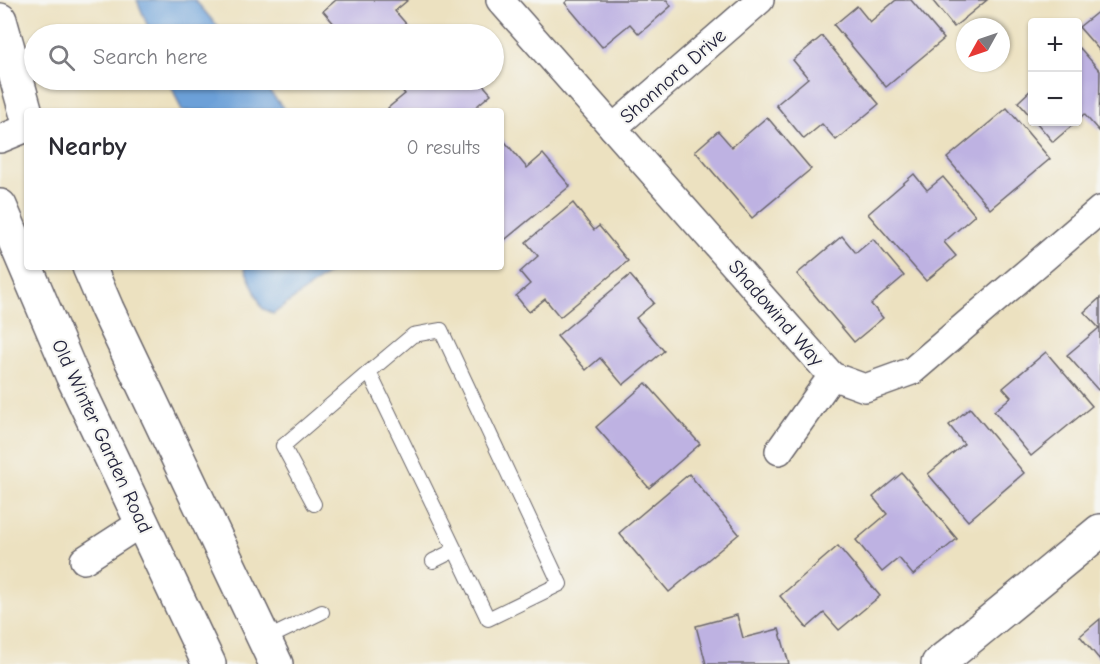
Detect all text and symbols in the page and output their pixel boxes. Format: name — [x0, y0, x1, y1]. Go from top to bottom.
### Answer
north arrow — [956, 18, 1010, 72]
map controls — [1028, 18, 1082, 126]
button: + — [1028, 18, 1082, 72]
search box — [24, 24, 504, 90]
street label: Shonnora Drive — [615, 24, 731, 128]
icon: search — [45, 41, 78, 74]
text: Search here — [93, 44, 208, 70]
button: − — [1028, 72, 1082, 126]
text: Nearby — [48, 132, 127, 162]
text: 0 results — [407, 136, 480, 159]
street label: Shadowind Way — [724, 255, 828, 371]
street label: Old Winter Garden Road — [47, 336, 157, 536]

